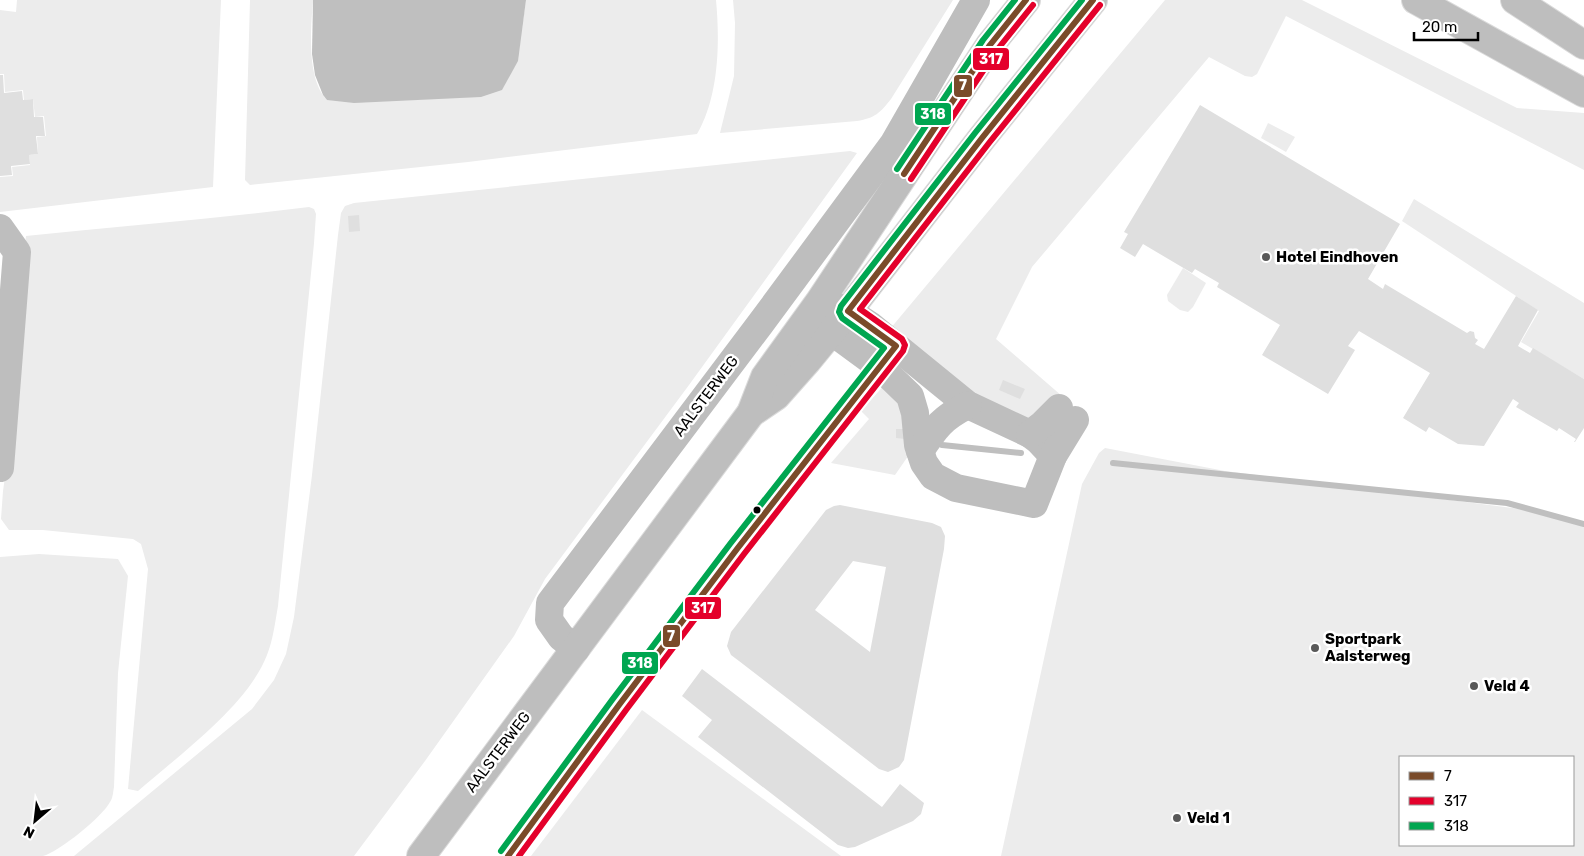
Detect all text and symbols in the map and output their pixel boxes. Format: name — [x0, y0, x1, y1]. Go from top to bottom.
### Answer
scale bar — [1414, 10, 1478, 42]
text: 20 m — [1422, 18, 1457, 36]
line badge: 317 — [972, 47, 1010, 71]
text: 317 — [979, 51, 1003, 68]
line badge: 7 — [953, 74, 973, 98]
text: 7 — [959, 77, 967, 94]
line badge: 318 — [914, 102, 952, 126]
text: 318 — [920, 106, 946, 123]
place label: Hotel Eindhoven — [1276, 248, 1399, 266]
marker: Hotel Eindhoven — [1260, 251, 1272, 263]
street label: AALSTERWEG — [670, 352, 742, 440]
unlabelled marker — [752, 505, 762, 515]
line badge: 317 — [684, 596, 722, 620]
text: 317 — [691, 600, 715, 617]
line badge: 7 — [662, 624, 681, 648]
text: 7 — [667, 628, 675, 645]
place label: Sportpark Aalsterweg — [1325, 630, 1411, 665]
marker: Sportpark Aalsterweg — [1309, 642, 1321, 654]
line badge: 318 — [621, 651, 659, 675]
text: 318 — [627, 655, 653, 672]
place label: Veld 4 — [1484, 677, 1530, 695]
marker: Veld 4 — [1468, 680, 1480, 692]
street label: AALSTERWEG — [462, 708, 534, 796]
legend — [1399, 756, 1574, 846]
text: 7 — [1444, 767, 1452, 785]
text: 317 — [1444, 792, 1467, 810]
north arrow — [10, 796, 60, 846]
place label: Veld 1 — [1187, 809, 1230, 827]
marker: Veld 1 — [1171, 812, 1183, 824]
text: 318 — [1444, 817, 1469, 835]
text: N — [21, 822, 38, 842]

